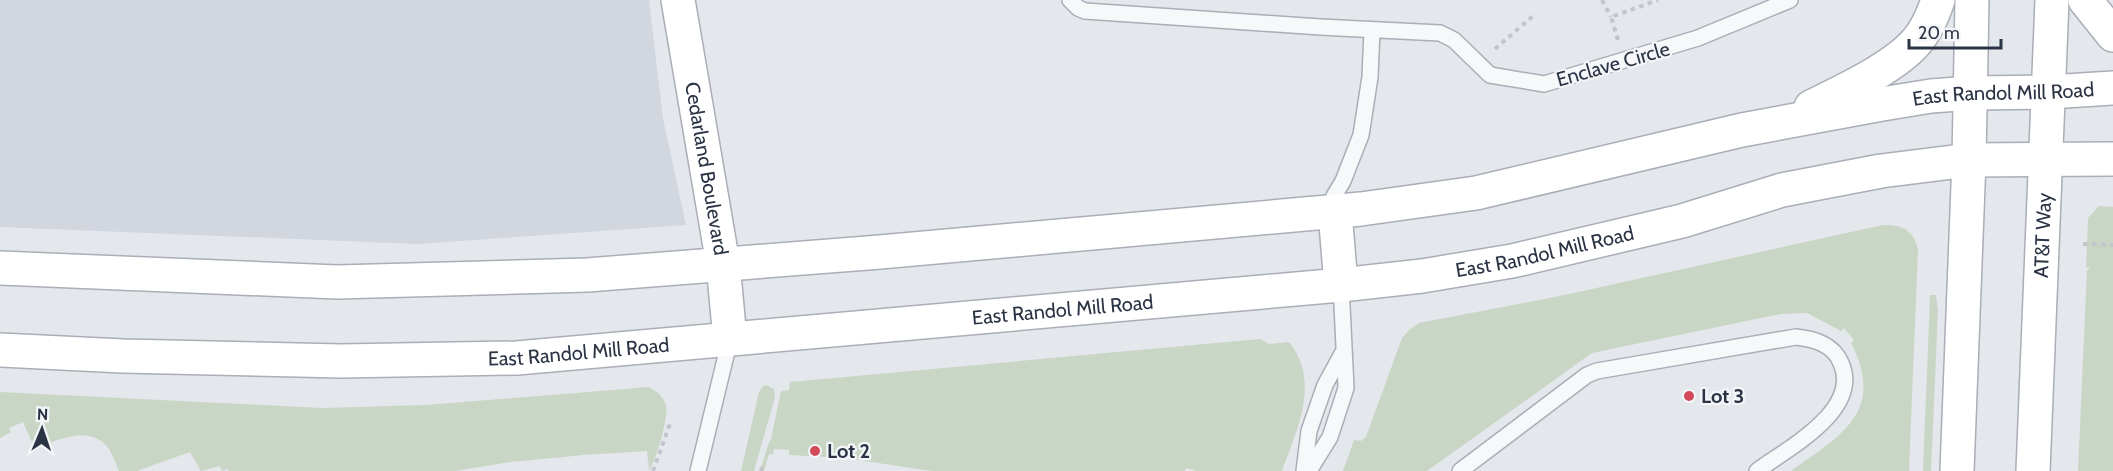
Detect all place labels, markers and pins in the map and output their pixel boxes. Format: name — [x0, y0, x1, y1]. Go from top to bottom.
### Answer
place label: Lot 3 — [1701, 384, 1744, 408]
marker: Lot 3 — [1682, 389, 1696, 403]
place label: Lot 2 — [827, 439, 870, 463]
marker: Lot 2 — [808, 444, 822, 458]

